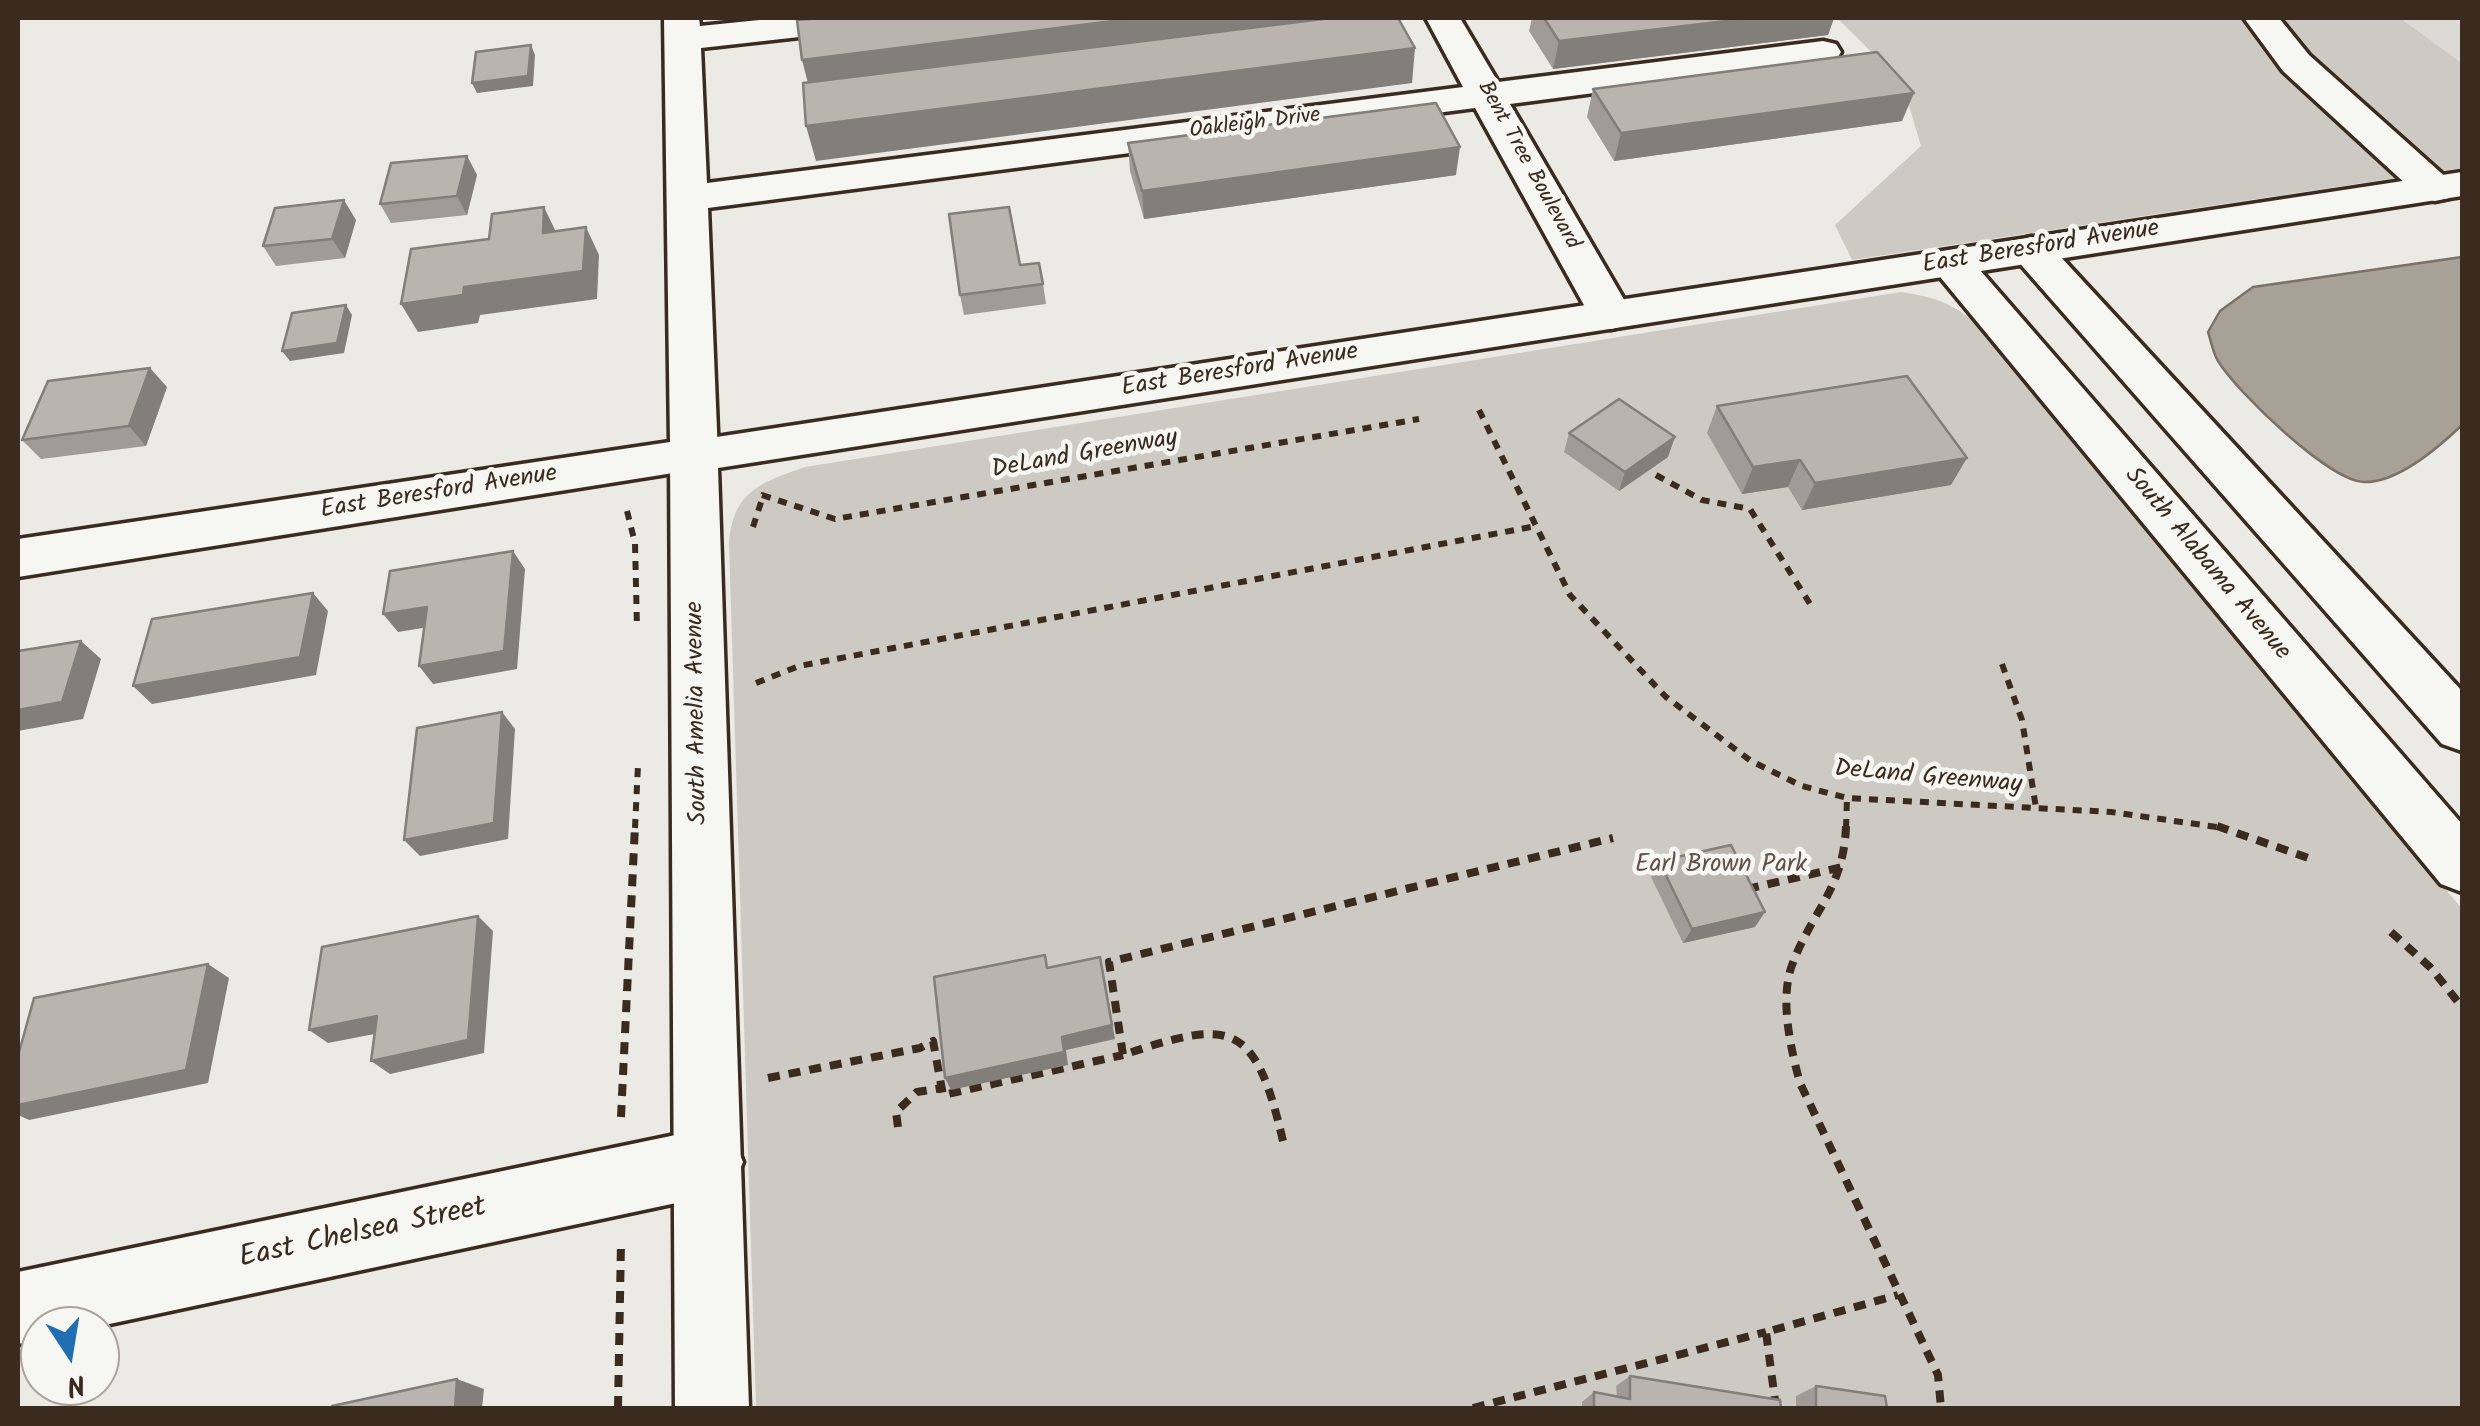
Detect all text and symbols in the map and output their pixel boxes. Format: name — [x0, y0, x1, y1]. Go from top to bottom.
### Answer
street label: Bent Tree Boulevard — [1470, 77, 1584, 255]
street label: Oakleigh Drive — [1188, 104, 1322, 146]
street label: East Beresford Avenue — [1921, 215, 2161, 283]
street label: East Beresford Avenue — [1120, 338, 1360, 406]
street label: DeLand Greenway — [990, 425, 1180, 487]
street label: East Beresford Avenue — [319, 460, 559, 528]
street label: South Alabama Avenue — [2116, 462, 2296, 668]
street label: South Amelia Avenue — [682, 601, 716, 825]
street label: DeLand Greenway — [1833, 756, 2023, 802]
park label: Earl Brown Park — [1635, 852, 1807, 882]
street label: East Chelsea Street — [236, 1191, 490, 1279]
north arrow — [20, 1306, 120, 1406]
text: N — [63, 1360, 89, 1408]

